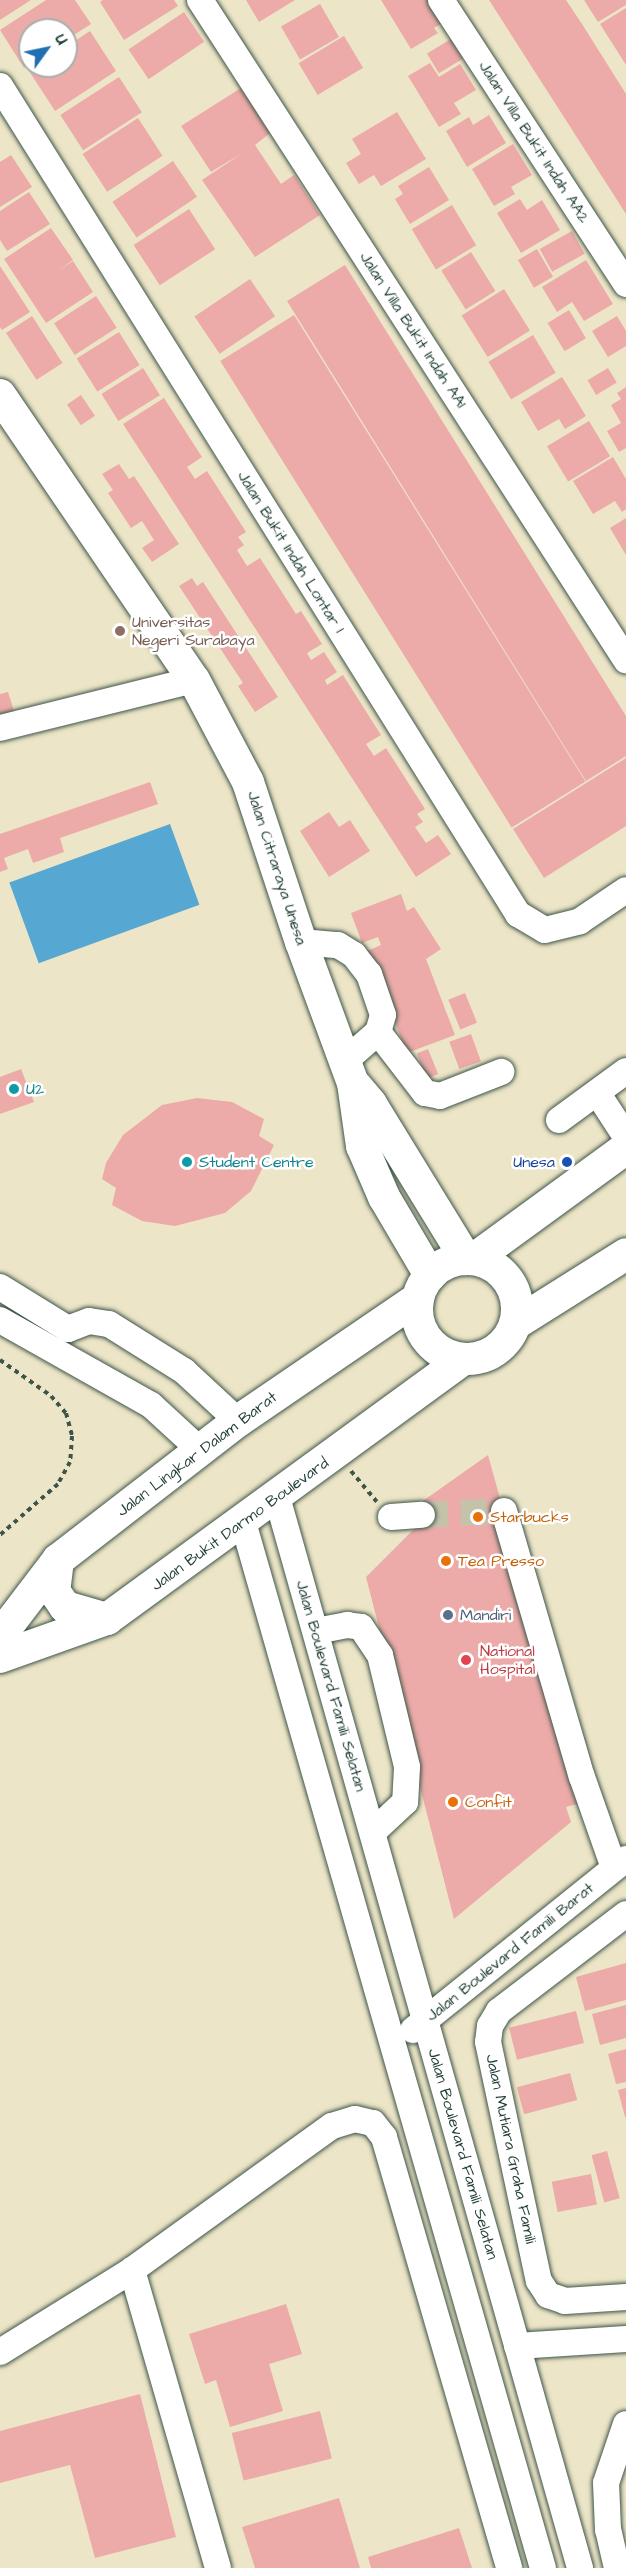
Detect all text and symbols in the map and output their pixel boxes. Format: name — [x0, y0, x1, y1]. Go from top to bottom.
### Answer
north arrow — [18, 18, 78, 78]
text: U — [50, 30, 73, 49]
street label: Jalan Villa Bukit Indah AA2 — [474, 57, 594, 227]
street label: Jalan Villa Bukit Indah AA1 — [355, 248, 471, 412]
street label: Jalan Bukit Indah Lontar 1 — [233, 467, 349, 637]
place label: Universitas Negeri Surabaya — [132, 612, 255, 650]
marker: Universitas Negeri Surabaya — [113, 624, 127, 638]
street label: Jalan Citraraya Unesa — [243, 788, 311, 948]
place label: U2 — [26, 1079, 44, 1099]
marker: U2 — [7, 1082, 21, 1096]
place label: Student Centre — [199, 1152, 314, 1172]
place label: Unesa — [513, 1152, 555, 1172]
marker: Student Centre — [180, 1155, 194, 1169]
marker: Unesa — [560, 1155, 574, 1169]
street label: Jalan Lingkar Dalam Barat — [113, 1387, 281, 1521]
street label: Jalan Bukit Darmo Boulevard — [148, 1453, 332, 1595]
place label: Starbucks — [490, 1507, 569, 1527]
marker: Starbucks — [471, 1510, 485, 1524]
place label: Tea Presso — [458, 1551, 544, 1571]
marker: Tea Presso — [439, 1554, 453, 1568]
street label: Jalan Boulevard Famili Selatan — [292, 1578, 370, 1794]
place label: Mandiri — [460, 1605, 511, 1625]
marker: Mandiri — [441, 1608, 455, 1622]
place label: National Hospital — [480, 1641, 535, 1679]
marker: National Hospital — [457, 1651, 475, 1669]
place label: Confit — [465, 1792, 512, 1812]
marker: Confit — [446, 1795, 460, 1809]
street label: Jalan Boulevard Famili Barat — [423, 1879, 597, 2025]
street label: Jalan Boulevard Famili Selatan — [424, 2046, 502, 2262]
street label: Jalan Mutiara Graha Famili — [482, 2053, 540, 2245]

